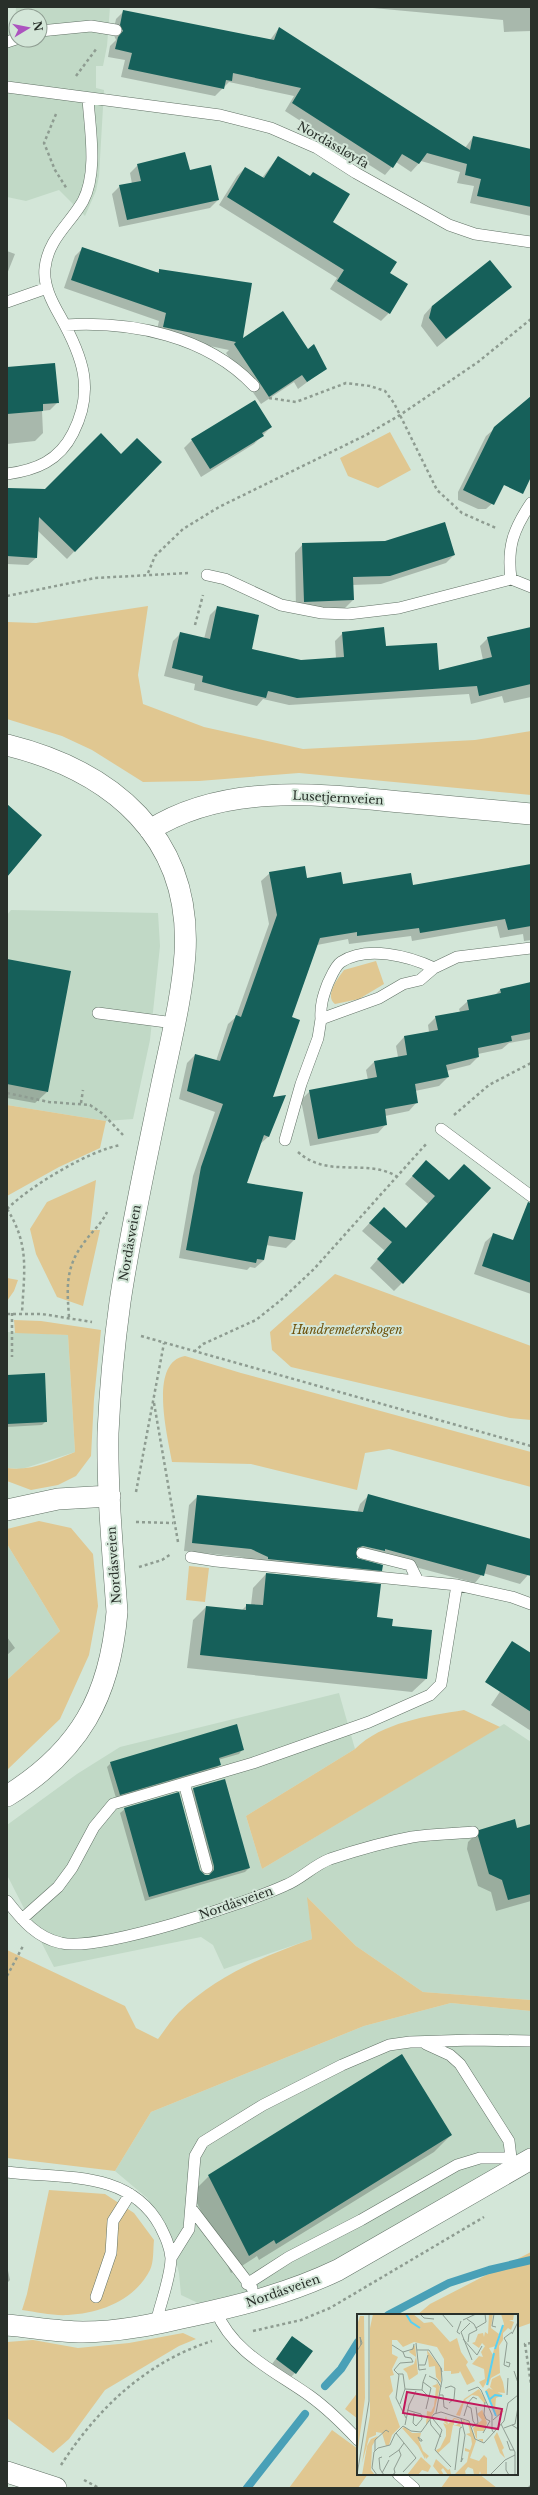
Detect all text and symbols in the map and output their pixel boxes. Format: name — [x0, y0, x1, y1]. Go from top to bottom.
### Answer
north arrow — [8, 8, 48, 48]
text: N — [30, 20, 46, 33]
street label: Nordåssløyfa — [295, 118, 372, 171]
street label: Lusetjernveien — [292, 788, 384, 807]
street label: Nordåsveien — [115, 1204, 144, 1282]
park label: Hundremeterskogen — [290, 1322, 403, 1337]
street label: Nordåsveien — [103, 1526, 124, 1604]
street label: Nordåsveien — [197, 1883, 275, 1922]
street label: Nordåsveien — [244, 2271, 322, 2310]
inset map — [357, 2314, 518, 2475]

